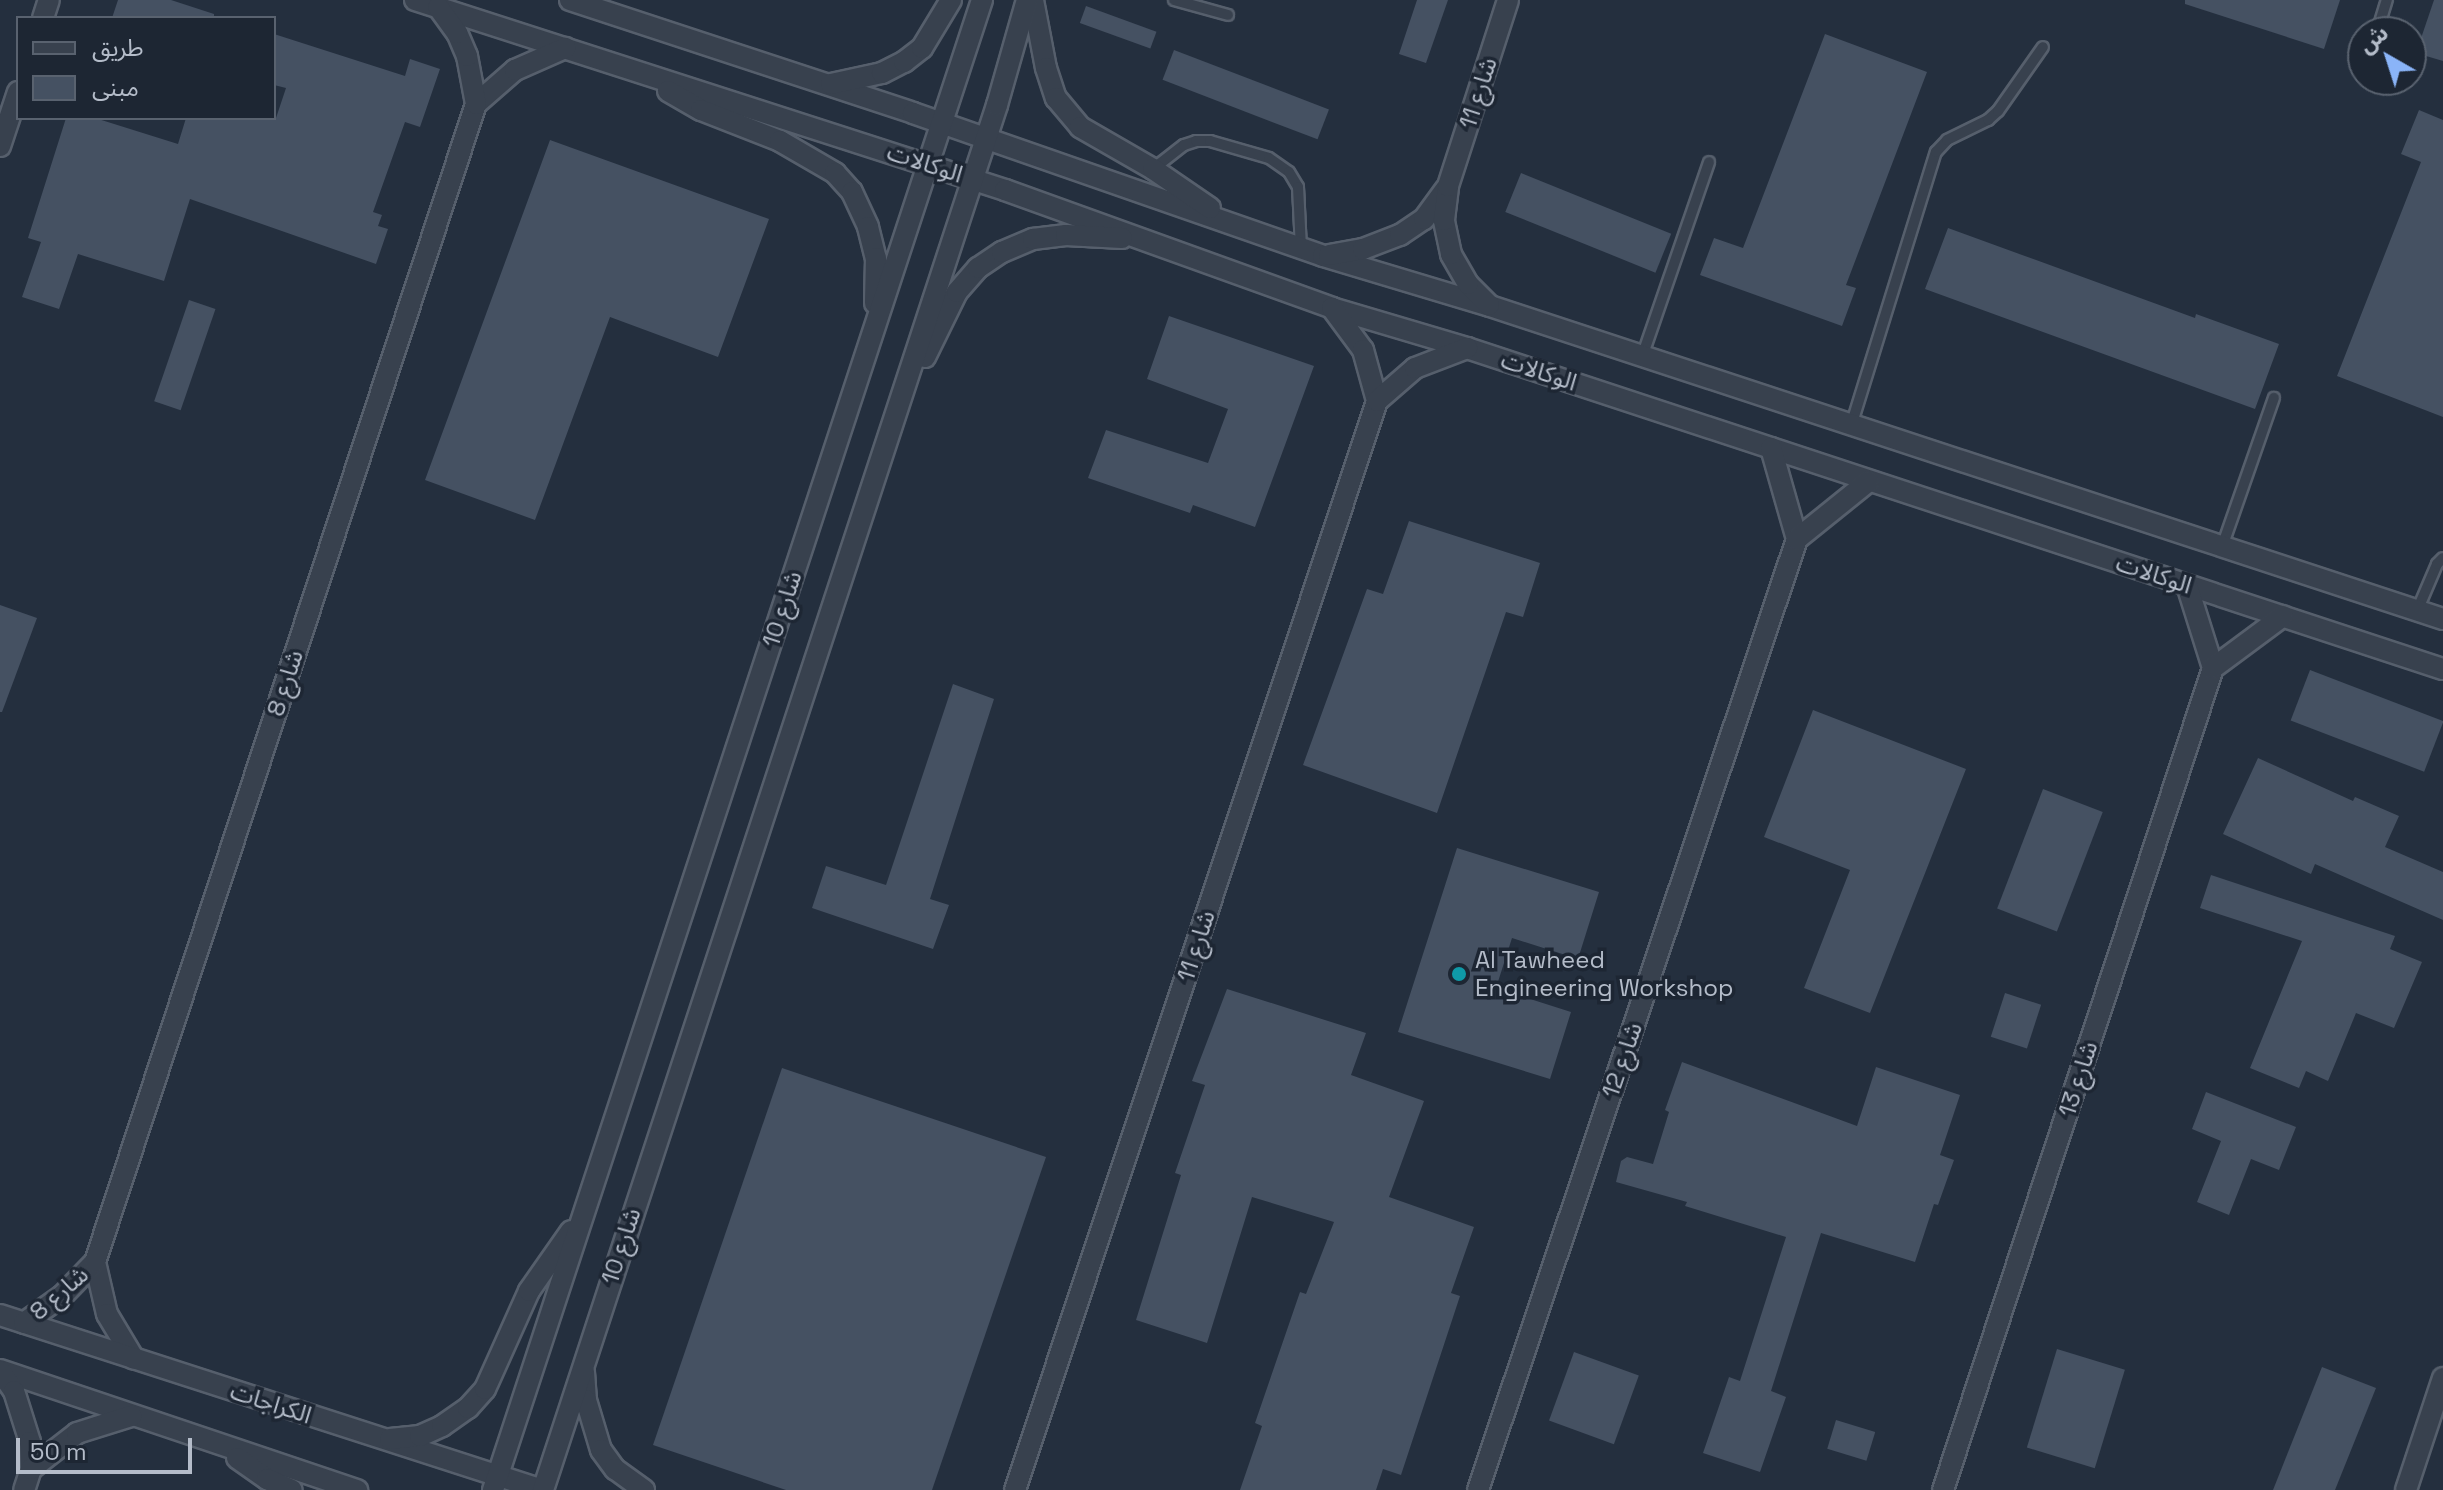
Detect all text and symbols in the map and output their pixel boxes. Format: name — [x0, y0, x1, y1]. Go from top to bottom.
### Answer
legend — [16, 16, 276, 120]
north arrow — [2347, 16, 2427, 96]
text: ش — [2353, 19, 2394, 59]
text: طريق — [92, 32, 144, 63]
street label: شارع 11 — [1453, 54, 1503, 132]
text: مبنى — [92, 72, 139, 103]
street label: الوكالات — [883, 137, 967, 189]
street label: الوكالات — [1497, 345, 1581, 397]
street label: الوكالات — [2112, 548, 2196, 600]
street label: شارع 10 — [756, 567, 808, 651]
street label: شارع 8 — [261, 646, 309, 720]
street label: شارع 11 — [1171, 907, 1221, 985]
place label: Al Tawheed Engineering Workshop — [1475, 946, 1734, 1002]
marker: Al Tawheed Engineering Workshop — [1450, 965, 1468, 983]
street label: شارع 12 — [1596, 1019, 1648, 1101]
street label: شارع 13 — [2052, 1038, 2104, 1120]
street label: شارع 10 — [595, 1204, 647, 1288]
street label: شارع 8 — [24, 1260, 94, 1326]
street label: الكراجات — [227, 1376, 315, 1430]
scale bar — [20, 1422, 196, 1472]
text: 50 m — [30, 1436, 87, 1467]

